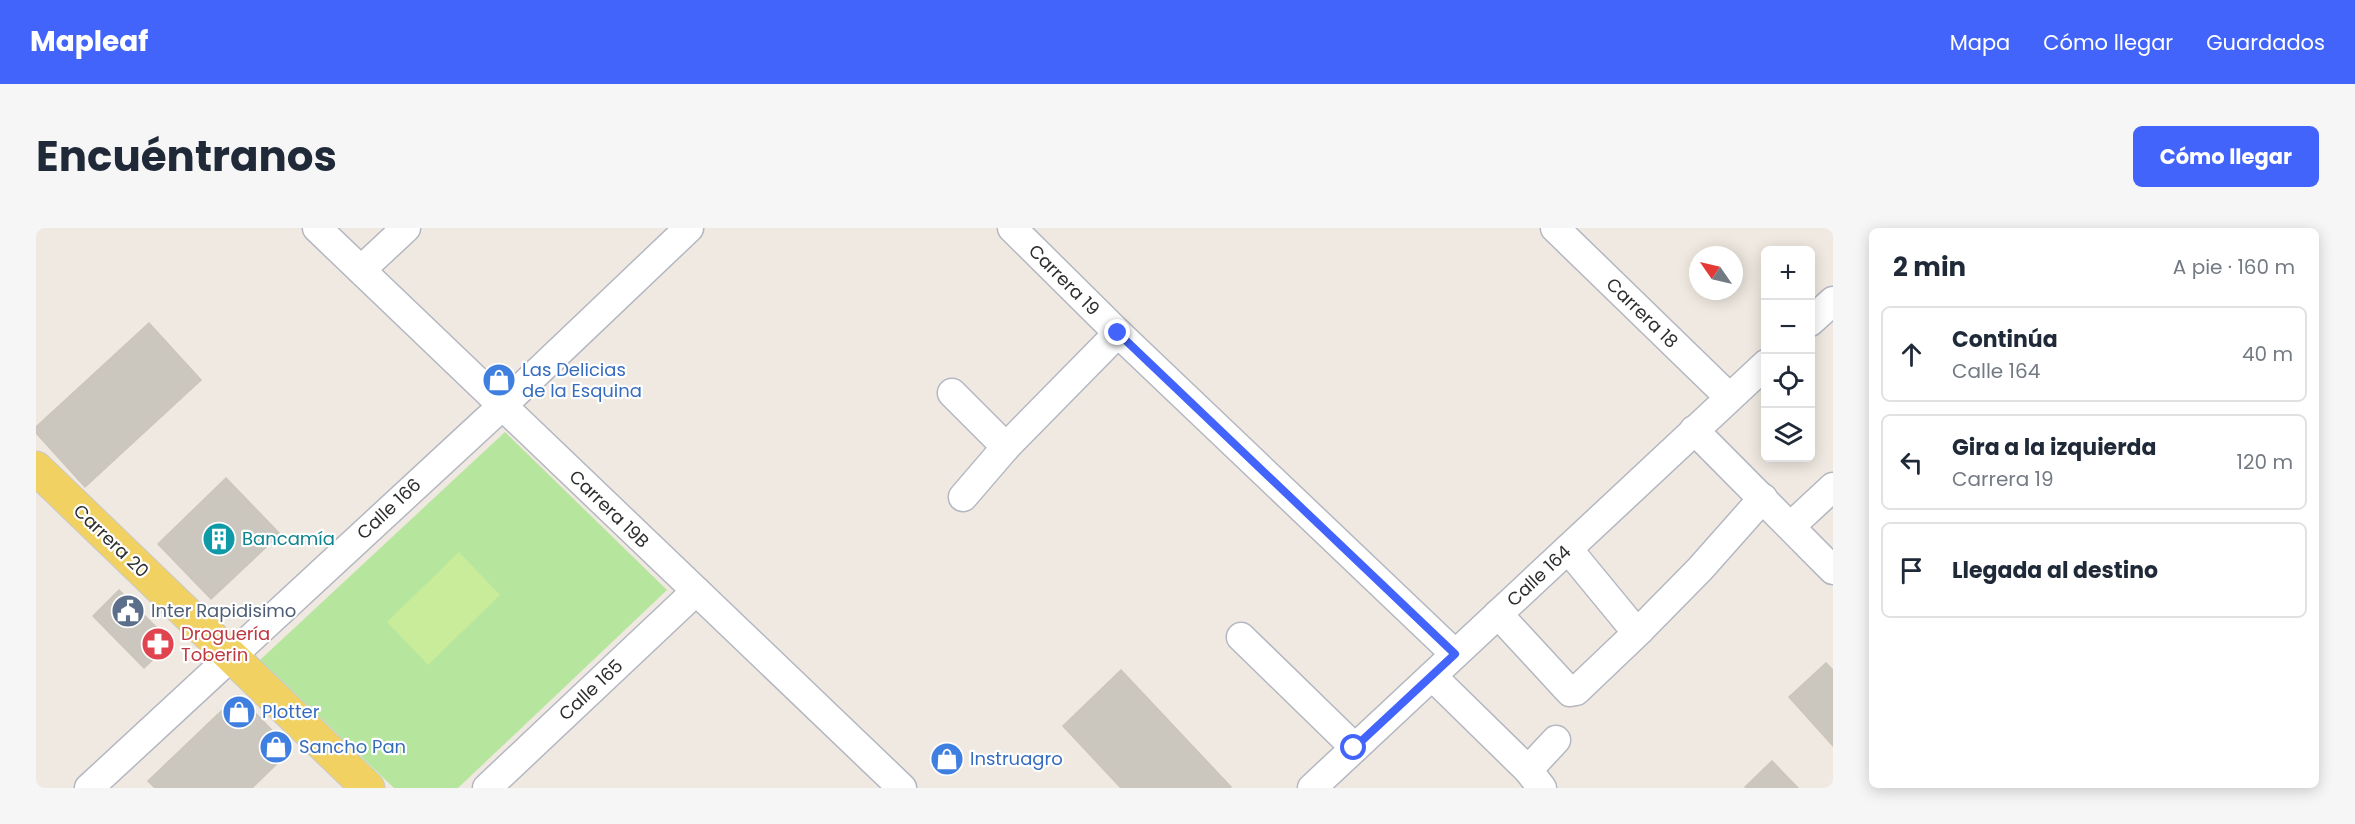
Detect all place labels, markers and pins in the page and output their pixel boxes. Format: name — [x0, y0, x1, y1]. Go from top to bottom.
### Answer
place label: Las Delicias de la Esquina — [522, 357, 642, 403]
shop icon: Las Delicias de la Esquina — [481, 362, 517, 398]
building icon: Bancamía — [201, 521, 237, 557]
place label: Bancamía — [242, 526, 335, 551]
public building icon: Inter Rapidisimo — [110, 593, 146, 629]
place label: Inter Rapidisimo — [151, 598, 296, 623]
place label: Droguería Toberin — [181, 621, 270, 667]
pharmacy icon: Droguería Toberin — [140, 626, 176, 662]
shop icon: Plotter — [221, 694, 257, 730]
place label: Plotter — [262, 699, 320, 724]
shop icon: Sancho Pan — [258, 729, 294, 765]
place label: Sancho Pan — [299, 734, 406, 759]
shop icon: Instruagro — [929, 741, 965, 777]
place label: Instruagro — [970, 746, 1063, 771]

